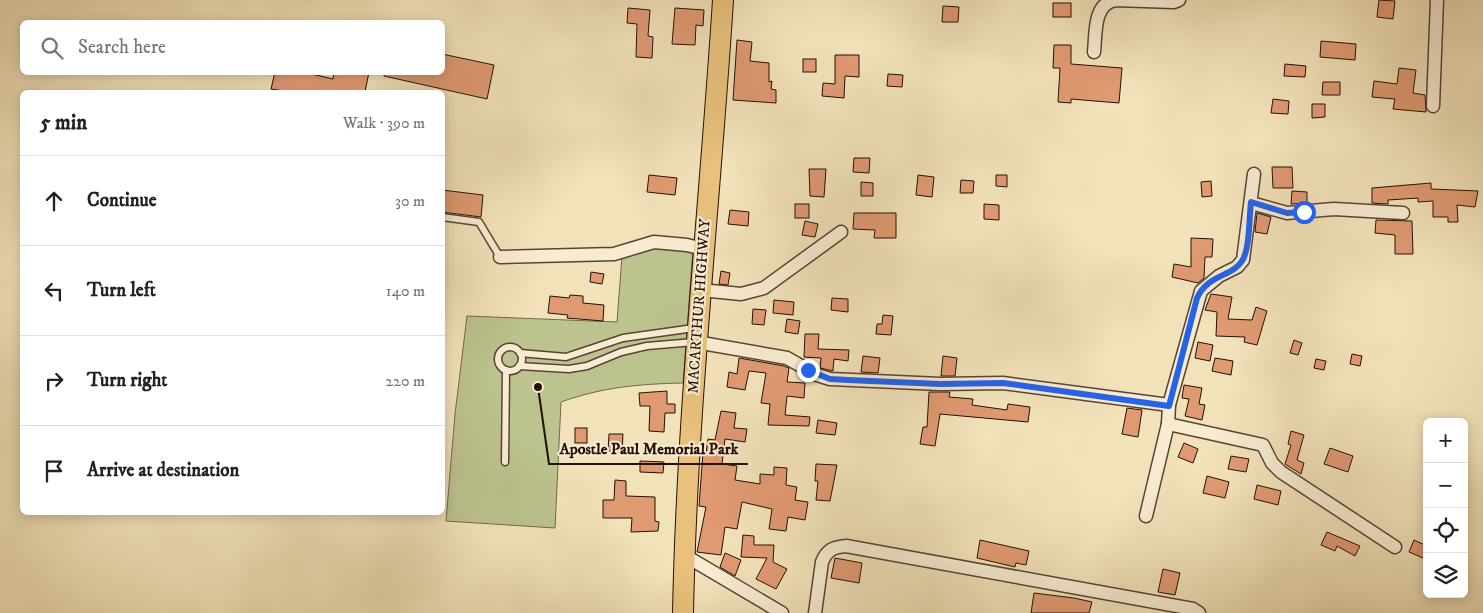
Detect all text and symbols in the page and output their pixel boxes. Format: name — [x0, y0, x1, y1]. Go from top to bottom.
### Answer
search box — [20, 20, 445, 75]
icon: search — [38, 34, 66, 62]
text: Search here — [78, 36, 166, 59]
text: 5 min — [40, 110, 87, 136]
text: Walk · 390 m — [343, 113, 425, 133]
icon: ahead — [40, 187, 68, 215]
text: Continue — [87, 189, 157, 212]
text: 30 m — [395, 191, 425, 211]
route start — [1293, 201, 1316, 224]
street label: MACARTHUR HIGHWAY — [683, 217, 715, 394]
icon: left — [40, 277, 68, 305]
text: Turn left — [87, 279, 156, 302]
text: 140 m — [386, 281, 425, 301]
route end — [797, 359, 820, 382]
icon: right — [40, 367, 68, 395]
text: Turn right — [87, 369, 167, 392]
text: 220 m — [385, 371, 425, 391]
map controls — [1423, 418, 1468, 598]
button: + — [1423, 418, 1468, 463]
callout: Apostle Paul Memorial Park — [549, 433, 748, 464]
text: Apostle Paul Memorial Park — [558, 439, 740, 459]
icon: arrive — [40, 457, 68, 485]
text: Arrive at destination — [87, 459, 239, 482]
button: − — [1423, 463, 1468, 508]
button: locate — [1423, 508, 1468, 553]
button: layers — [1423, 553, 1468, 598]

